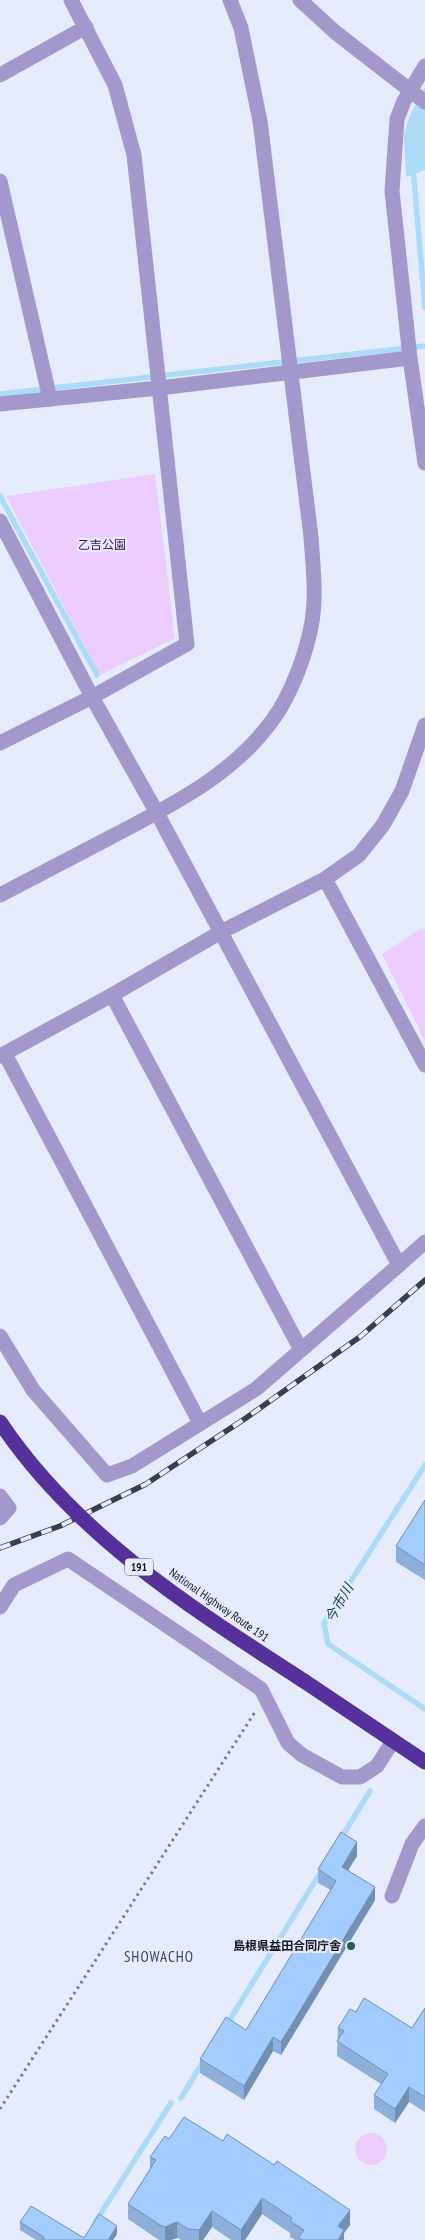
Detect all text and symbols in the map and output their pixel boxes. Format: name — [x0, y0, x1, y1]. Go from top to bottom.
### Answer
park label: 乙吉公園 — [78, 537, 126, 552]
road number: 191 — [125, 1558, 153, 1575]
street label: National Highway Route 191 — [166, 1564, 272, 1645]
water label: 今市川 — [321, 1579, 358, 1626]
place label: 島根県益田合同庁舎 — [233, 1938, 341, 1953]
marker: 島根県益田合同庁舎 — [345, 1940, 357, 1952]
district label: SHOWACHO — [124, 1947, 194, 1966]

